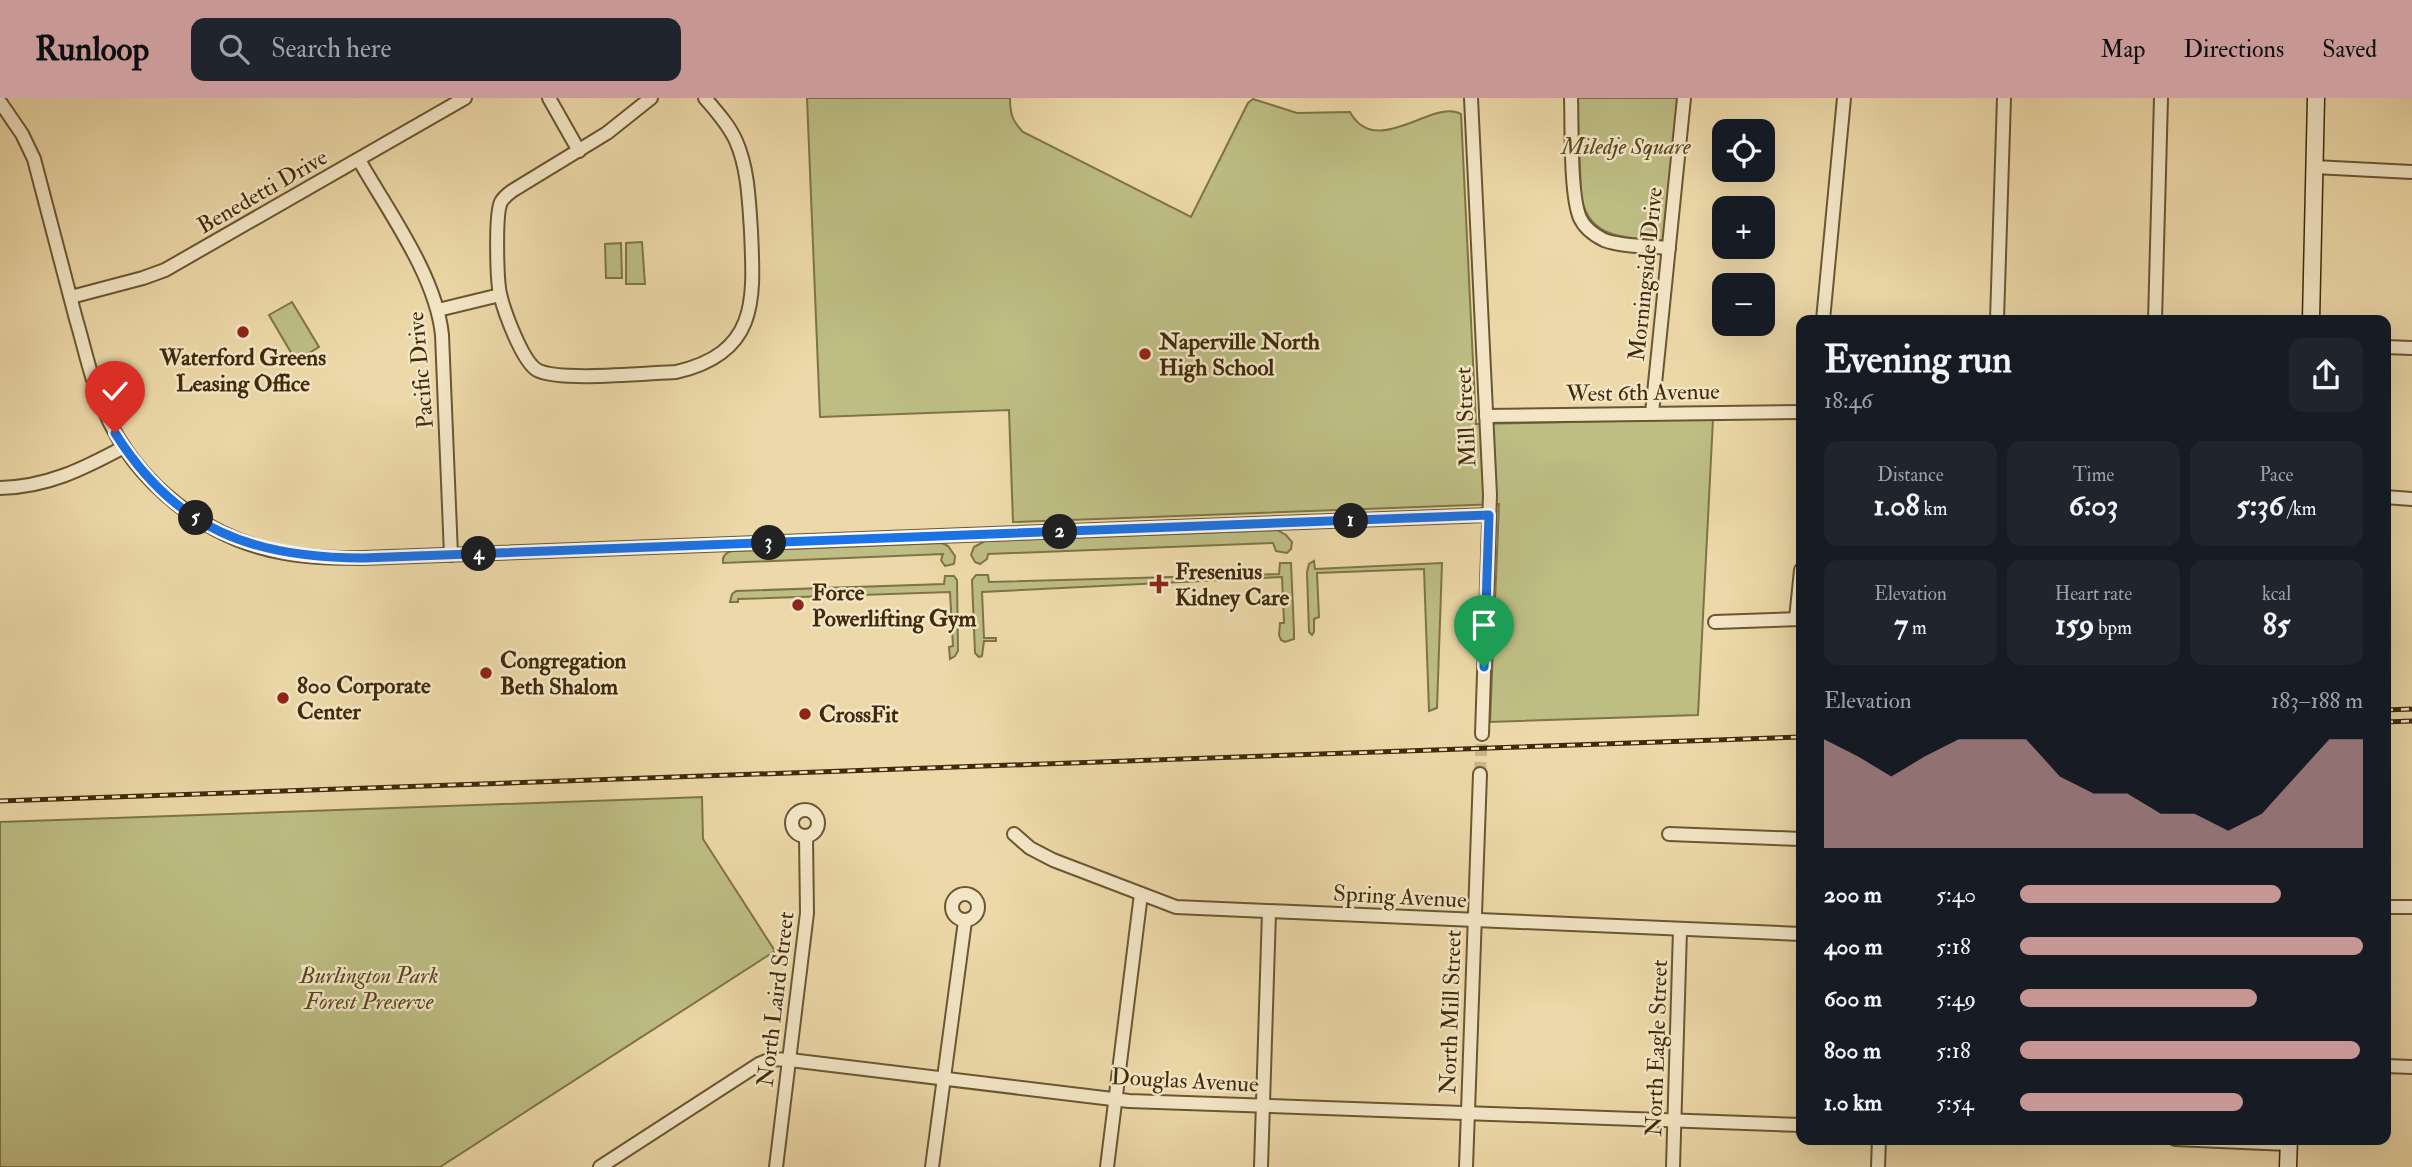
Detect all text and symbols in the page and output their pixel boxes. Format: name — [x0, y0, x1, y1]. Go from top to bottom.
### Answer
search box — [191, 18, 681, 81]
text: Runloop — [35, 29, 149, 70]
icon: search — [215, 30, 253, 68]
text: Search here — [271, 33, 391, 65]
text: Map — [2100, 34, 2145, 65]
text: Directions — [2183, 34, 2284, 65]
text: Saved — [2322, 34, 2377, 65]
map controls — [1712, 119, 1775, 336]
button: locate — [1712, 119, 1775, 182]
park label: Miledje Square — [1559, 132, 1691, 161]
street label: Benedetti Drive — [192, 142, 333, 240]
street label: Morningside Drive — [1622, 185, 1669, 363]
button: + — [1712, 196, 1775, 259]
button: − — [1712, 273, 1775, 336]
street label: Pacific Drive — [401, 310, 440, 430]
marker: Waterford Greens Leasing Office — [235, 324, 251, 340]
place label: Naperville North High School — [1158, 327, 1320, 383]
text: Evening run — [1824, 336, 2012, 384]
button: share — [2289, 338, 2363, 412]
place label: Waterford Greens Leasing Office — [159, 343, 326, 399]
marker: Naperville North High School — [1137, 346, 1153, 362]
pin — [85, 361, 145, 433]
street label: Mill Street — [1448, 366, 1483, 468]
icon: check — [96, 372, 134, 410]
street label: West 6th Avenue — [1565, 377, 1720, 408]
text: 18:46 — [1824, 386, 1873, 415]
text: Distance — [1877, 463, 1944, 487]
text: Time — [2073, 463, 2114, 487]
text: Pace — [2259, 463, 2294, 487]
text: 1.08 — [1874, 487, 1920, 524]
text: 6:03 — [2069, 487, 2118, 524]
text: 5:36 — [2237, 487, 2284, 524]
text: km — [1920, 497, 1947, 521]
text: /km — [2284, 497, 2316, 521]
pin: 5 — [178, 500, 214, 536]
pin: 1 — [1334, 504, 1368, 538]
text: 5 — [191, 505, 200, 529]
text: 1 — [1347, 508, 1354, 532]
pin: 2 — [1042, 514, 1078, 550]
text: 2 — [1055, 519, 1064, 543]
pin: 3 — [752, 526, 786, 560]
text: 3 — [765, 530, 772, 554]
pin: 4 — [462, 536, 496, 572]
text: 4 — [473, 541, 484, 565]
place label: Fresenius Kidney Care — [1175, 557, 1290, 613]
marker: Fresenius Kidney Care — [1149, 574, 1169, 594]
place label: Force Powerlifting Gym — [812, 578, 976, 634]
text: Elevation — [1874, 582, 1947, 606]
text: Heart rate — [2055, 582, 2132, 606]
text: kcal — [2262, 582, 2291, 606]
pin — [1454, 595, 1514, 667]
marker: Force Powerlifting Gym — [790, 597, 806, 613]
icon: arrive — [1465, 606, 1503, 644]
text: 7 — [1894, 606, 1908, 643]
text: 159 — [2055, 606, 2094, 643]
text: 85 — [2263, 606, 2290, 643]
text: m — [1908, 616, 1927, 640]
text: bpm — [2094, 616, 2132, 640]
place label: Congregation Beth Shalom — [500, 646, 627, 701]
marker: Congregation Beth Shalom — [478, 665, 494, 681]
place label: 800 Corporate Center — [297, 671, 431, 726]
text: Elevation — [1824, 686, 1912, 715]
text: 183–188 m — [2271, 686, 2363, 715]
marker: 800 Corporate Center — [275, 690, 291, 706]
place label: CrossFit — [819, 700, 899, 729]
marker: CrossFit — [797, 706, 813, 722]
street label: Spring Avenue — [1332, 879, 1468, 915]
text: 200 m — [1824, 880, 1882, 909]
text: 5:40 — [1936, 880, 1976, 909]
street label: North Laird Street — [750, 910, 801, 1088]
street label: North Mill Street — [1433, 929, 1468, 1095]
text: 400 m — [1824, 932, 1883, 961]
text: 5:18 — [1936, 932, 1971, 961]
street label: North Eagle Street — [1639, 959, 1674, 1137]
park label: Burlington Park Forest Preserve — [299, 961, 438, 1016]
text: 600 m — [1824, 984, 1882, 1013]
text: 5:49 — [1936, 984, 1976, 1013]
text: 800 m — [1824, 1036, 1881, 1065]
text: 5:18 — [1936, 1036, 1971, 1065]
street label: Douglas Avenue — [1110, 1062, 1260, 1099]
text: 1.0 km — [1824, 1088, 1882, 1117]
text: 5:54 — [1936, 1088, 1974, 1117]

